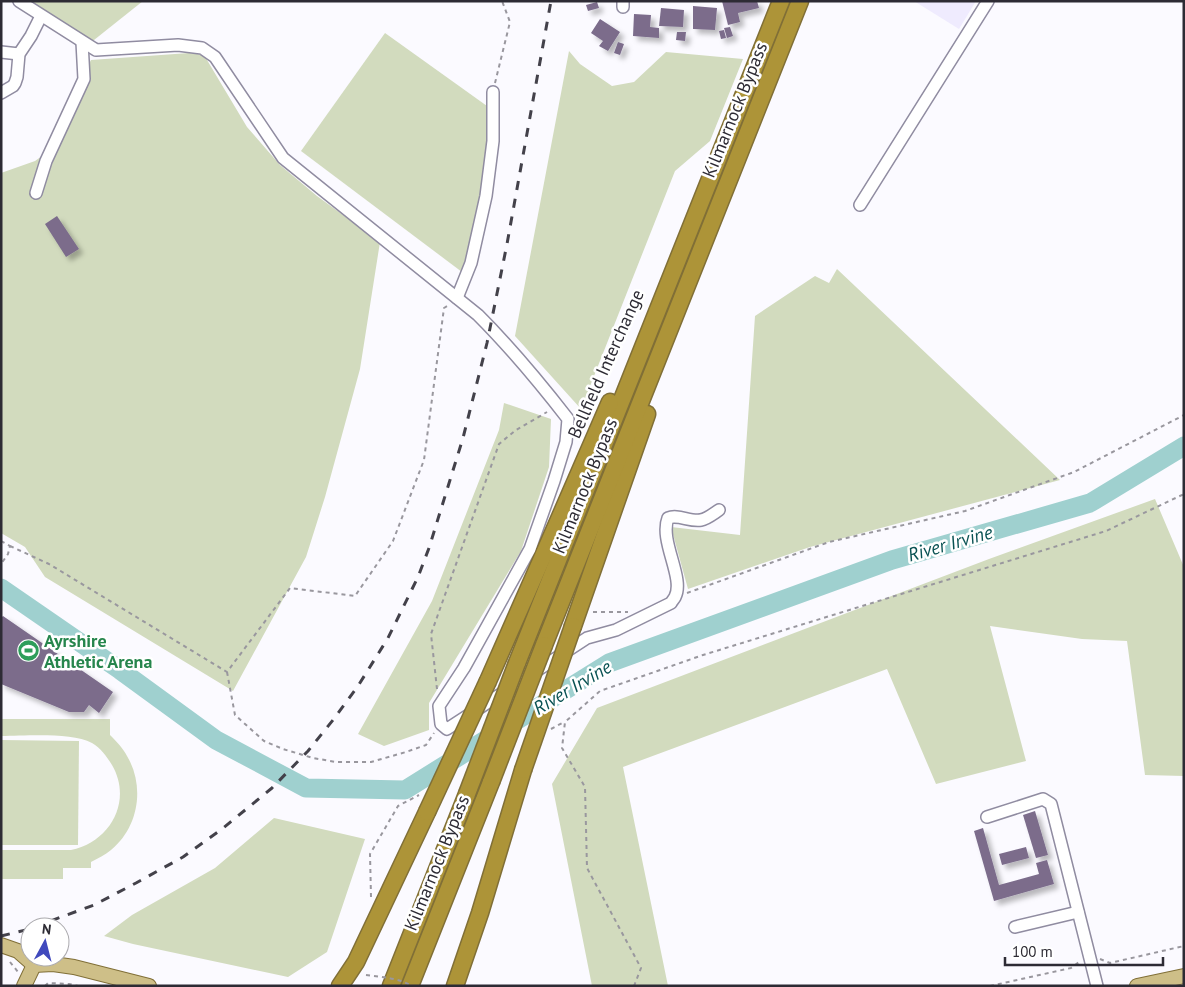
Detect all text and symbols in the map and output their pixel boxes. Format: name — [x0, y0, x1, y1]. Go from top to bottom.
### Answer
street label: Kilmarnock Bypass — [697, 39, 772, 181]
street label: Bellfield Interchange — [562, 286, 649, 442]
street label: Kilmarnock Bypass — [547, 415, 622, 557]
water label: River Irvine — [905, 519, 995, 567]
place label: Ayrshire Athletic Arena — [44, 629, 152, 673]
sports icon: Ayrshire Athletic Arena — [16, 639, 40, 663]
water label: River Irvine — [528, 654, 616, 720]
street label: Kilmarnock Bypass — [399, 792, 474, 934]
north arrow — [20, 917, 70, 967]
text: N — [41, 920, 52, 939]
scale bar — [1005, 934, 1162, 966]
text: 100 m — [1012, 942, 1053, 961]

